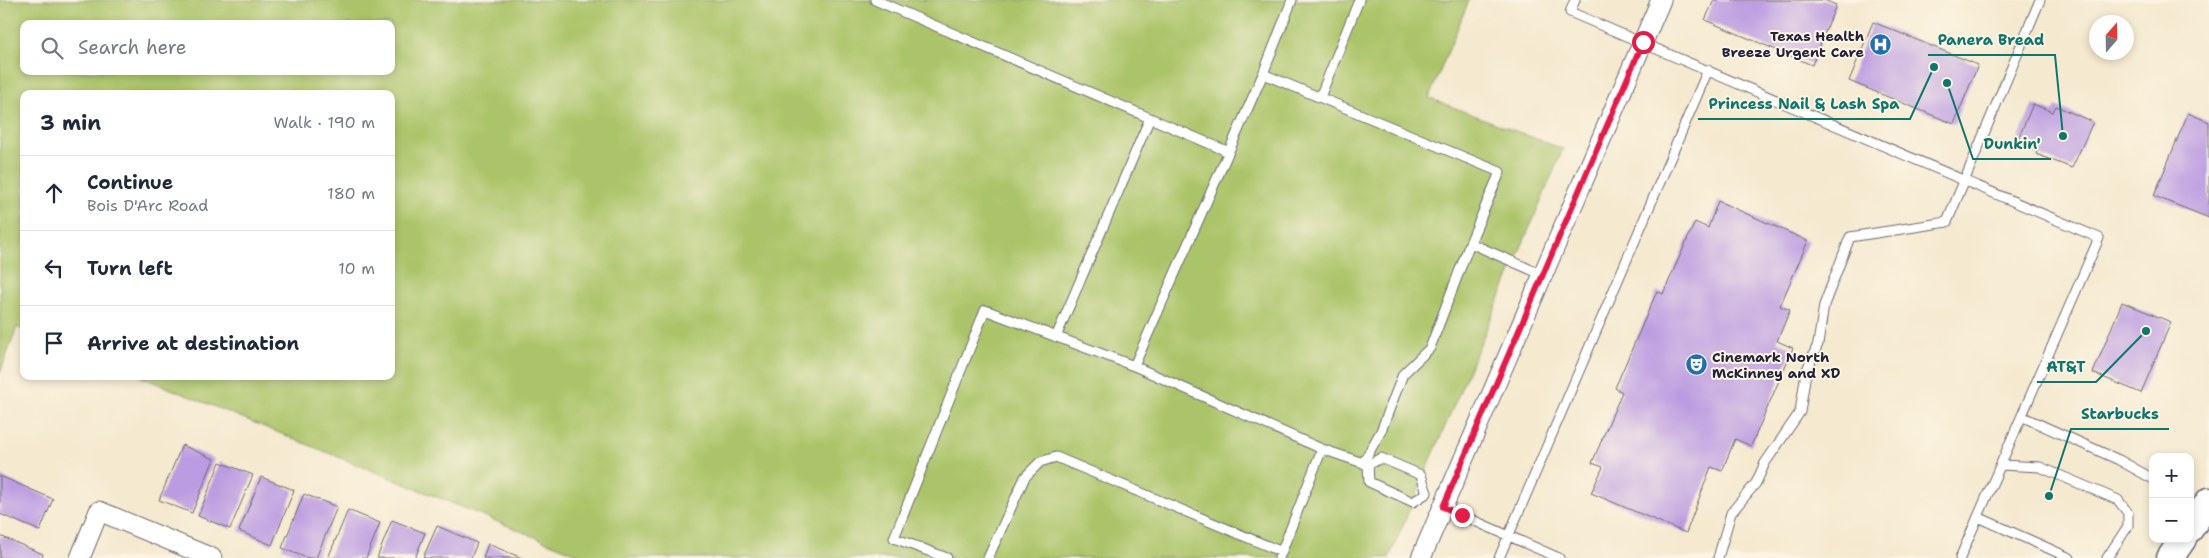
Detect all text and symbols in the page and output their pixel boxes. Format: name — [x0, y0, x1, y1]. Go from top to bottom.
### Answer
north arrow — [2089, 15, 2134, 60]
search box — [20, 20, 395, 75]
callout: Panera Bread — [1928, 25, 2055, 55]
place label: Texas Health Breeze Urgent Care — [1722, 27, 1864, 61]
text: Panera Bread — [1938, 30, 2044, 50]
route start — [1632, 31, 1655, 54]
hospital icon: Texas Health Breeze Urgent Care — [1868, 32, 1892, 56]
icon: search — [38, 34, 66, 62]
text: Search here — [78, 35, 187, 60]
callout: Princess Nail & Lash Spa — [1698, 89, 1910, 119]
text: Princess Nail & Lash Spa — [1708, 94, 1900, 114]
text: 3 min — [40, 109, 101, 137]
text: Walk · 190 m — [273, 112, 375, 133]
callout: Dunkin' — [1973, 129, 2051, 159]
text: Dunkin' — [1983, 134, 2041, 154]
text: Continue — [87, 170, 173, 195]
icon: ahead — [40, 179, 68, 207]
text: 180 m — [327, 183, 375, 204]
text: Bois D'Arc Road — [87, 195, 208, 216]
icon: left — [40, 254, 68, 282]
text: Turn left — [87, 256, 173, 281]
text: 10 m — [338, 258, 375, 279]
icon: arrive — [40, 329, 68, 357]
text: Arrive at destination — [87, 331, 299, 356]
place label: Cinemark North McKinney and XD — [1712, 348, 1841, 382]
callout: AT&T — [2037, 352, 2096, 382]
theatre icon: Cinemark North McKinney and XD — [1684, 353, 1708, 377]
text: AT&T — [2046, 357, 2086, 377]
callout: Starbucks — [2071, 399, 2169, 429]
text: Starbucks — [2081, 404, 2159, 424]
map controls — [2149, 453, 2194, 543]
button: + — [2149, 453, 2194, 498]
button: − — [2149, 498, 2194, 543]
route end — [1451, 504, 1474, 527]

